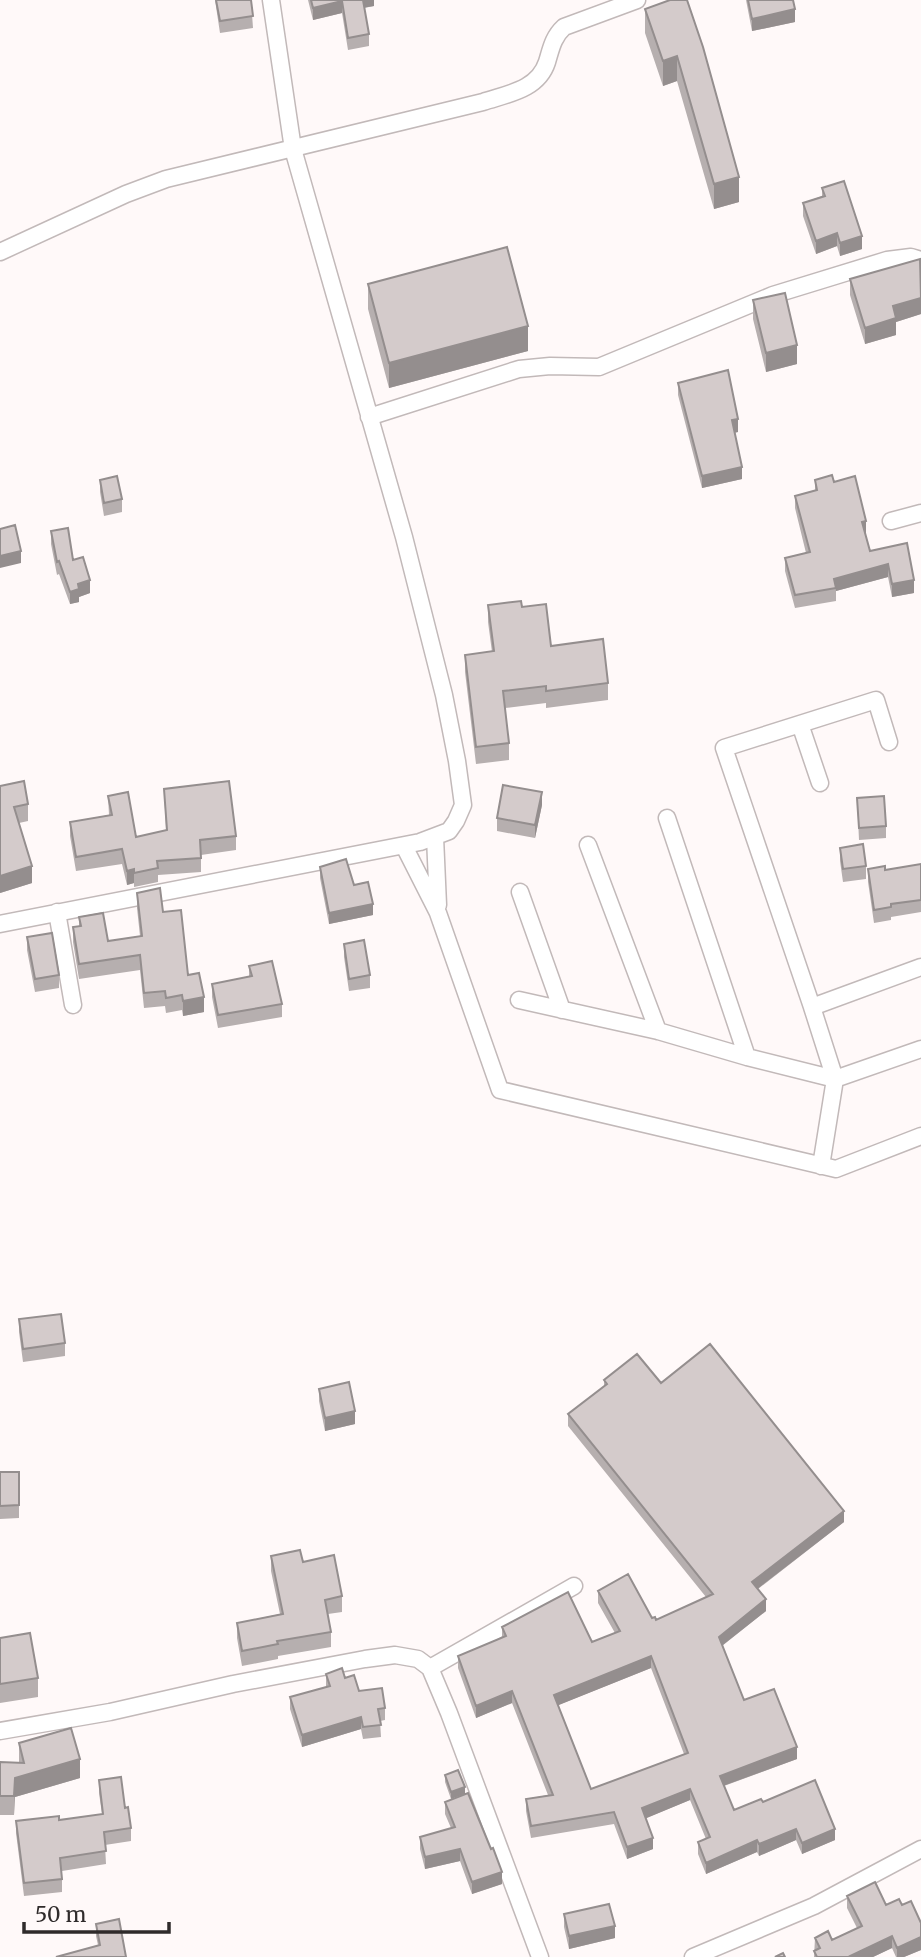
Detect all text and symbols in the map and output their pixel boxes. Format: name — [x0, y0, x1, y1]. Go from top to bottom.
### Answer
scale bar — [24, 1890, 170, 1934]
text: 50 m — [35, 1901, 86, 1928]

